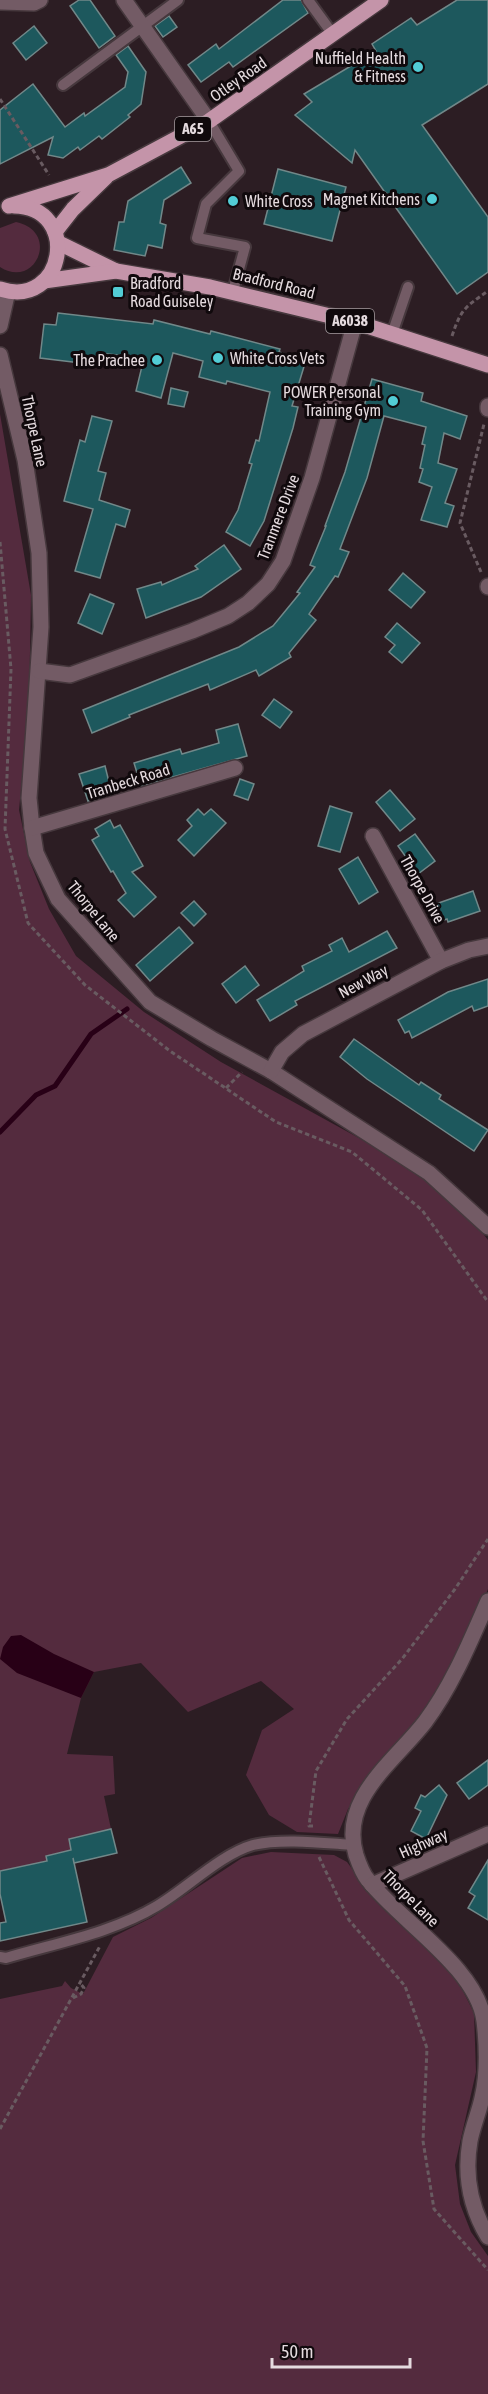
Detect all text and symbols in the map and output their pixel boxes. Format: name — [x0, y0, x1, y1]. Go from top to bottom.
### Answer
place label: Nuffield Health & Fitness — [315, 49, 406, 85]
street label: Otley Road — [206, 53, 270, 106]
marker: Nuffield Health & Fitness — [411, 60, 425, 74]
road number: A65 — [175, 117, 211, 141]
place label: Magnet Kitchens — [323, 190, 420, 209]
place label: White Cross — [245, 192, 313, 210]
marker: Magnet Kitchens — [425, 192, 439, 206]
marker: White Cross — [226, 194, 240, 208]
street label: Bradford Road — [231, 264, 317, 302]
place label: Bradford Road Guiseley — [130, 274, 214, 311]
marker: Bradford Road Guiseley — [111, 285, 125, 299]
road number: A6038 — [326, 309, 374, 333]
place label: White Cross Vets — [230, 349, 325, 367]
place label: The Prachee — [73, 351, 145, 369]
marker: White Cross Vets — [211, 351, 225, 365]
marker: The Prachee — [150, 353, 164, 367]
place label: POWER Personal Training Gym — [283, 383, 382, 420]
street label: Thorpe Lane — [18, 394, 51, 468]
marker: POWER Personal Training Gym — [386, 394, 400, 408]
street label: Tranmere Drive — [254, 472, 302, 562]
street label: Tranbeck Road — [84, 760, 172, 802]
street label: Thorpe Drive — [396, 852, 449, 927]
street label: Thorpe Lane — [63, 877, 124, 945]
street label: New Way — [335, 960, 392, 1002]
street label: Highway — [396, 1824, 451, 1863]
street label: Thorpe Lane — [378, 1866, 443, 1931]
scale bar — [272, 2331, 410, 2369]
text: 50 m — [281, 2341, 313, 2362]

